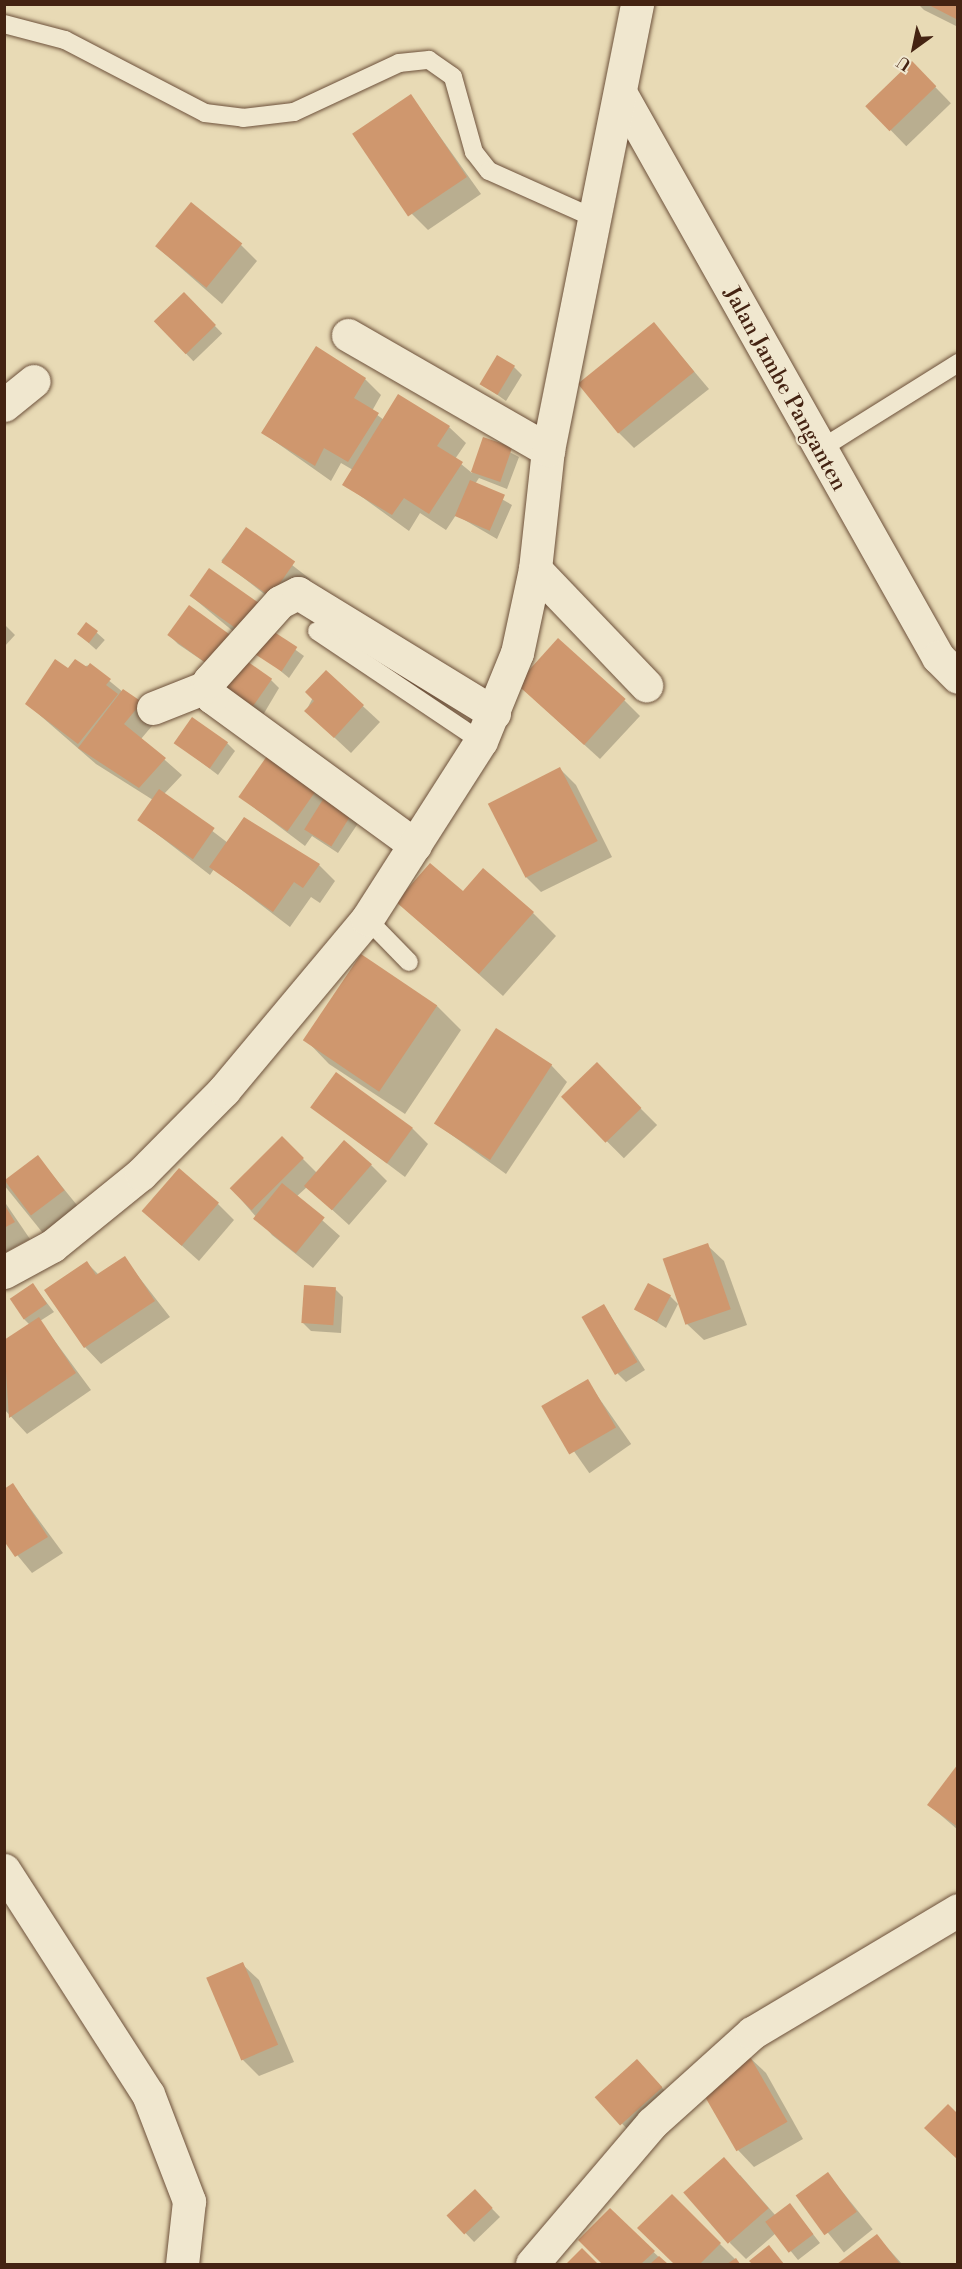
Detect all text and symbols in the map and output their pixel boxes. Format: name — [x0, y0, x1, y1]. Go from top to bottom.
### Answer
north arrow — [884, 18, 944, 78]
text: U — [894, 51, 915, 75]
street label: Jalan Jambe Panganten — [718, 282, 852, 496]

